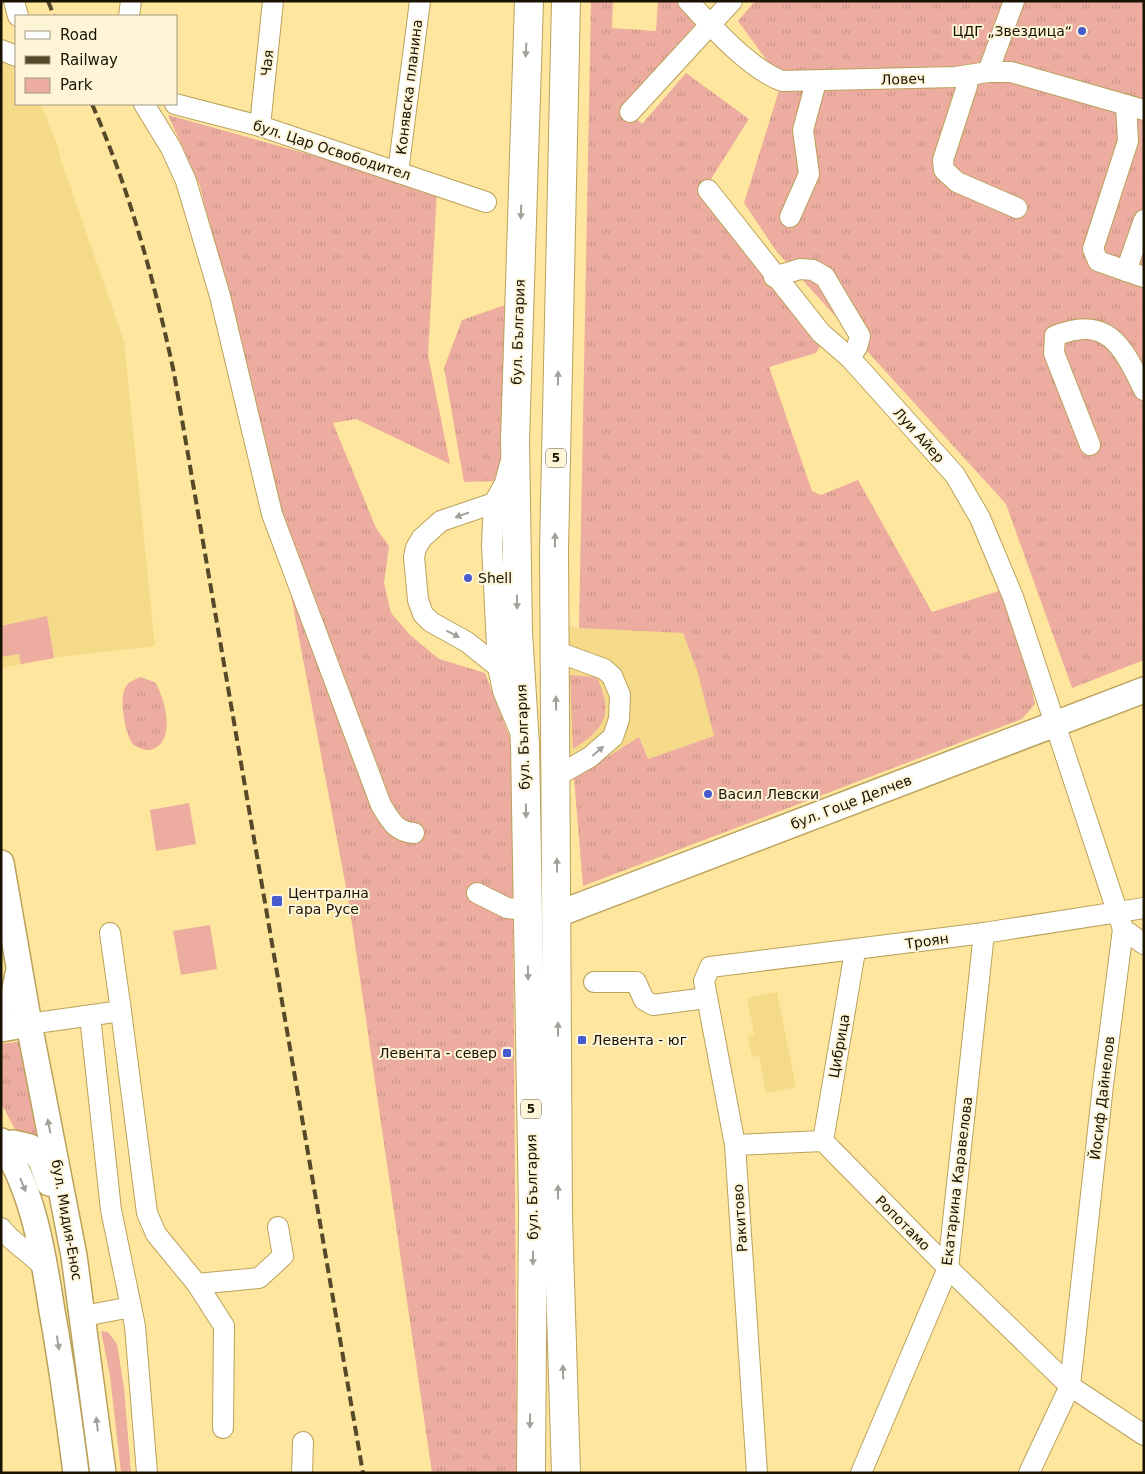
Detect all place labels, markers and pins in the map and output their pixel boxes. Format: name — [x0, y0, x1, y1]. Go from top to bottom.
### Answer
place label: ЦДГ „Звездица“ — [953, 23, 1072, 39]
marker: ЦДГ „Звездица“ — [1076, 25, 1088, 37]
place label: Shell — [478, 570, 512, 586]
marker: Shell — [462, 572, 474, 584]
place label: Васил Левски — [718, 786, 819, 802]
marker: Васил Левски — [702, 788, 714, 800]
place label: Централна гара Русе — [288, 885, 369, 917]
marker: Централна гара Русе — [270, 894, 284, 908]
place label: Левента - юг — [592, 1032, 687, 1048]
marker: Левента - юг — [576, 1034, 588, 1046]
place label: Левента - север — [379, 1045, 497, 1061]
marker: Левента - север — [501, 1047, 513, 1059]

